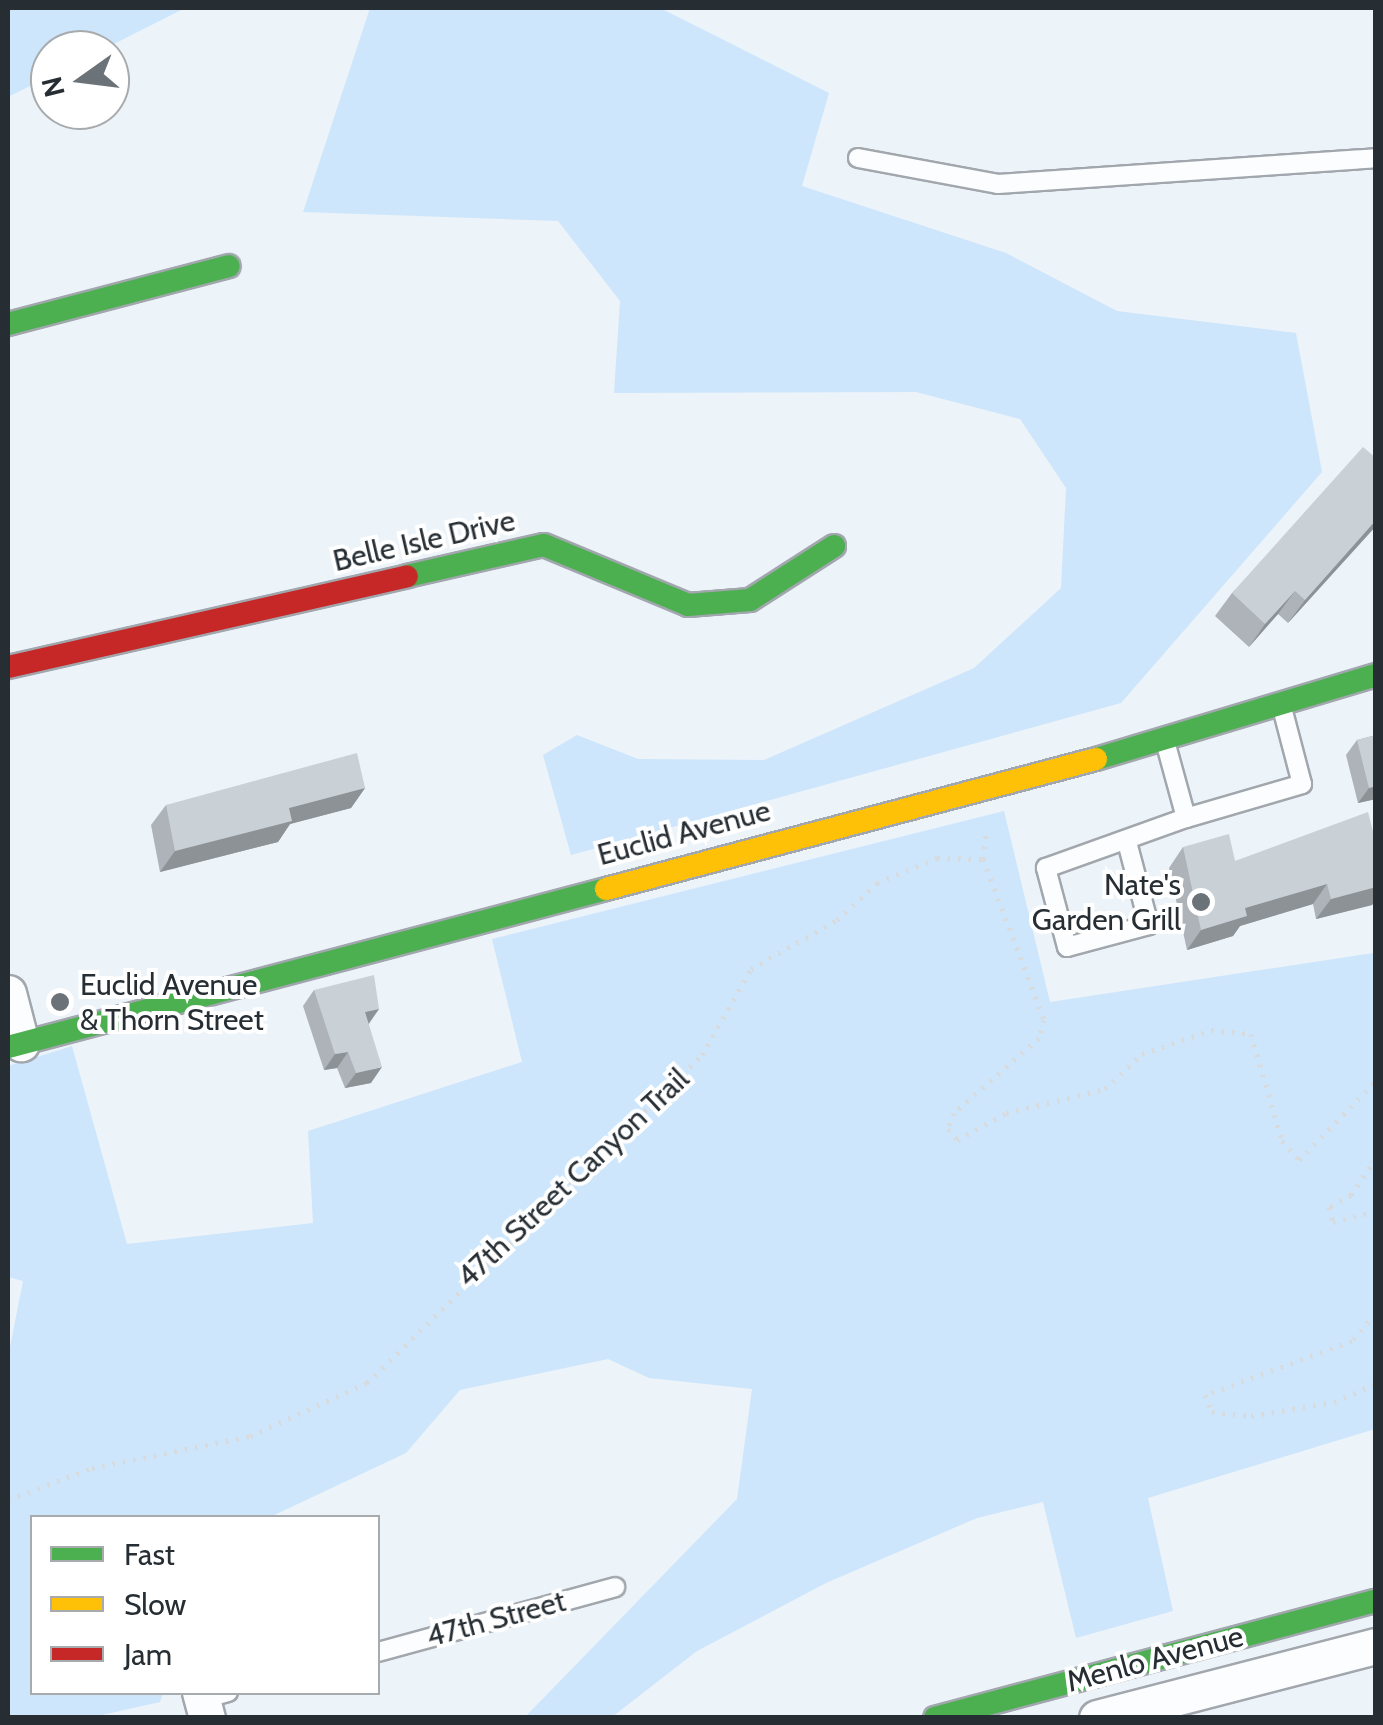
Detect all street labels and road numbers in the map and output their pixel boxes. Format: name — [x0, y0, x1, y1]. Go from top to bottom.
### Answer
street label: Belle Isle Drive — [330, 503, 518, 579]
street label: Euclid Avenue — [594, 793, 774, 873]
street label: 47th Street Canyon Trail — [450, 1061, 696, 1295]
street label: 47th Street — [422, 1583, 570, 1655]
street label: Menlo Avenue — [1063, 1618, 1247, 1700]

